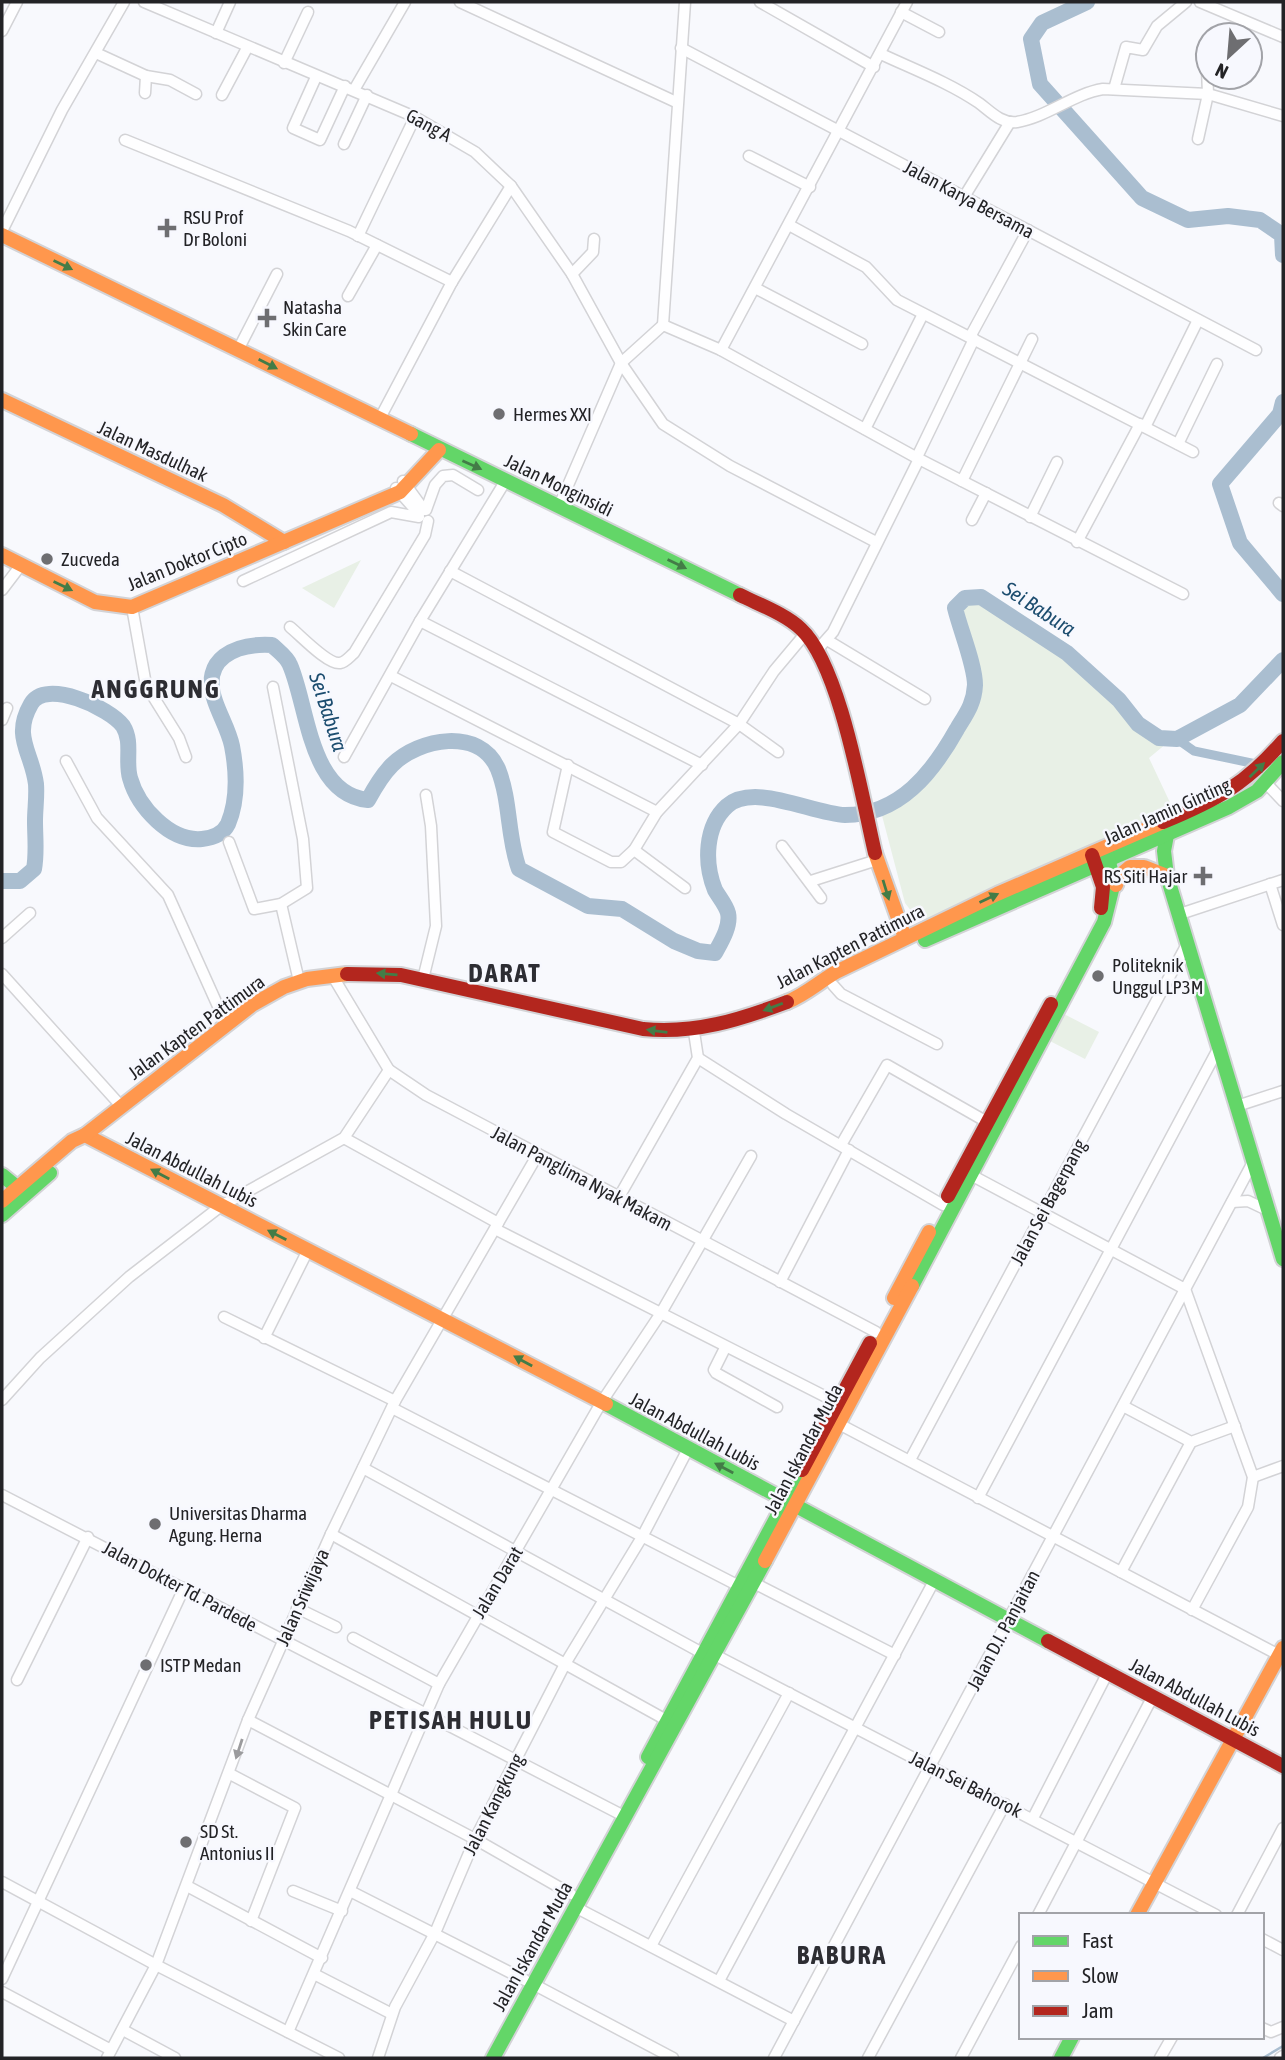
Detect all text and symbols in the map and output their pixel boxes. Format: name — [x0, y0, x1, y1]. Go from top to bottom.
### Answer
north arrow — [1194, 21, 1264, 91]
text: N — [1212, 59, 1231, 84]
street label: Gang A — [403, 104, 456, 146]
street label: Jalan Karya Bersama — [900, 155, 1038, 243]
place label: RSU Prof Dr Boloni — [183, 206, 247, 250]
marker: RSU Prof Dr Boloni — [157, 218, 177, 238]
one-way arrow — [53, 259, 73, 270]
place label: Natasha Skin Care — [283, 296, 347, 340]
marker: Natasha Skin Care — [257, 308, 277, 328]
one-way arrow — [258, 359, 278, 370]
place label: Hermes XXI — [513, 403, 592, 425]
marker: Hermes XXI — [491, 406, 507, 422]
street label: Jalan Masdulhak — [95, 416, 212, 486]
street label: Jalan Monginsidi — [501, 449, 617, 521]
one-way arrow — [462, 459, 482, 471]
street label: Jalan Doktor Cipto — [124, 527, 250, 595]
place label: Zucveda — [61, 548, 120, 570]
marker: Zucveda — [39, 551, 55, 567]
one-way arrow — [667, 558, 687, 570]
water label: Sei Babura — [998, 575, 1080, 640]
one-way arrow — [53, 579, 73, 591]
water label: Sei Babura — [305, 668, 353, 754]
district label: ANGGRUNG — [90, 674, 221, 704]
one-way arrow — [1248, 761, 1265, 778]
street label: Jalan Jamin Ginting — [1100, 773, 1234, 849]
place label: RS Siti Hajar — [1103, 865, 1187, 887]
marker: RS Siti Hajar — [1193, 866, 1213, 886]
one-way arrow — [881, 880, 892, 901]
one-way arrow — [979, 892, 999, 904]
street label: Jalan Kapten Pattimura — [772, 899, 928, 993]
place label: Politeknik Unggul LP3M — [1112, 954, 1204, 998]
district label: DARAT — [468, 958, 542, 988]
one-way arrow — [375, 968, 397, 979]
marker: Politeknik Unggul LP3M — [1090, 968, 1106, 984]
street label: Jalan Kapten Pattimura — [124, 970, 268, 1084]
one-way arrow — [762, 1002, 783, 1013]
one-way arrow — [646, 1025, 668, 1036]
street label: Jalan Panglima Nyak Makam — [488, 1121, 676, 1235]
street label: Jalan Abdullah Lubis — [123, 1126, 262, 1212]
street label: Jalan Sei Bagerpang — [1006, 1135, 1091, 1269]
one-way arrow — [150, 1169, 170, 1180]
one-way arrow — [267, 1229, 287, 1240]
one-way arrow — [513, 1355, 533, 1367]
street label: Jalan Iskandar Muda — [759, 1380, 847, 1518]
street label: Jalan Abdullah Lubis — [626, 1387, 764, 1475]
one-way arrow — [714, 1462, 734, 1473]
place label: Universitas Dharma Agung. Herna — [169, 1502, 307, 1546]
marker: Universitas Dharma Agung. Herna — [147, 1516, 163, 1532]
street label: Jalan Dokter Td. Pardede — [99, 1536, 261, 1636]
street label: Jalan Darat — [467, 1542, 527, 1622]
street label: Jalan Sriwijaya — [271, 1545, 333, 1649]
street label: Jalan D.I. Panjaitan — [962, 1566, 1044, 1694]
street label: Jalan Abdullah Lubis — [1126, 1653, 1264, 1741]
place label: ISTP Medan — [160, 1654, 241, 1676]
marker: ISTP Medan — [138, 1657, 154, 1673]
district label: PETISAH HULU — [369, 1705, 533, 1735]
one-way arrow — [233, 1739, 243, 1760]
street label: Jalan Sei Bahorok — [906, 1746, 1026, 1822]
street label: Jalan Kangkung — [458, 1749, 528, 1858]
place label: SD St. Antonius II — [200, 1820, 275, 1864]
marker: SD St. Antonius II — [178, 1834, 194, 1850]
street label: Jalan Iskandar Muda — [487, 1878, 577, 2014]
legend — [1019, 1913, 1264, 2039]
text: Fast — [1082, 1928, 1113, 1952]
district label: BABURA — [797, 1940, 887, 1970]
text: Slow — [1082, 1963, 1119, 1987]
text: Jam — [1082, 1998, 1114, 2022]

